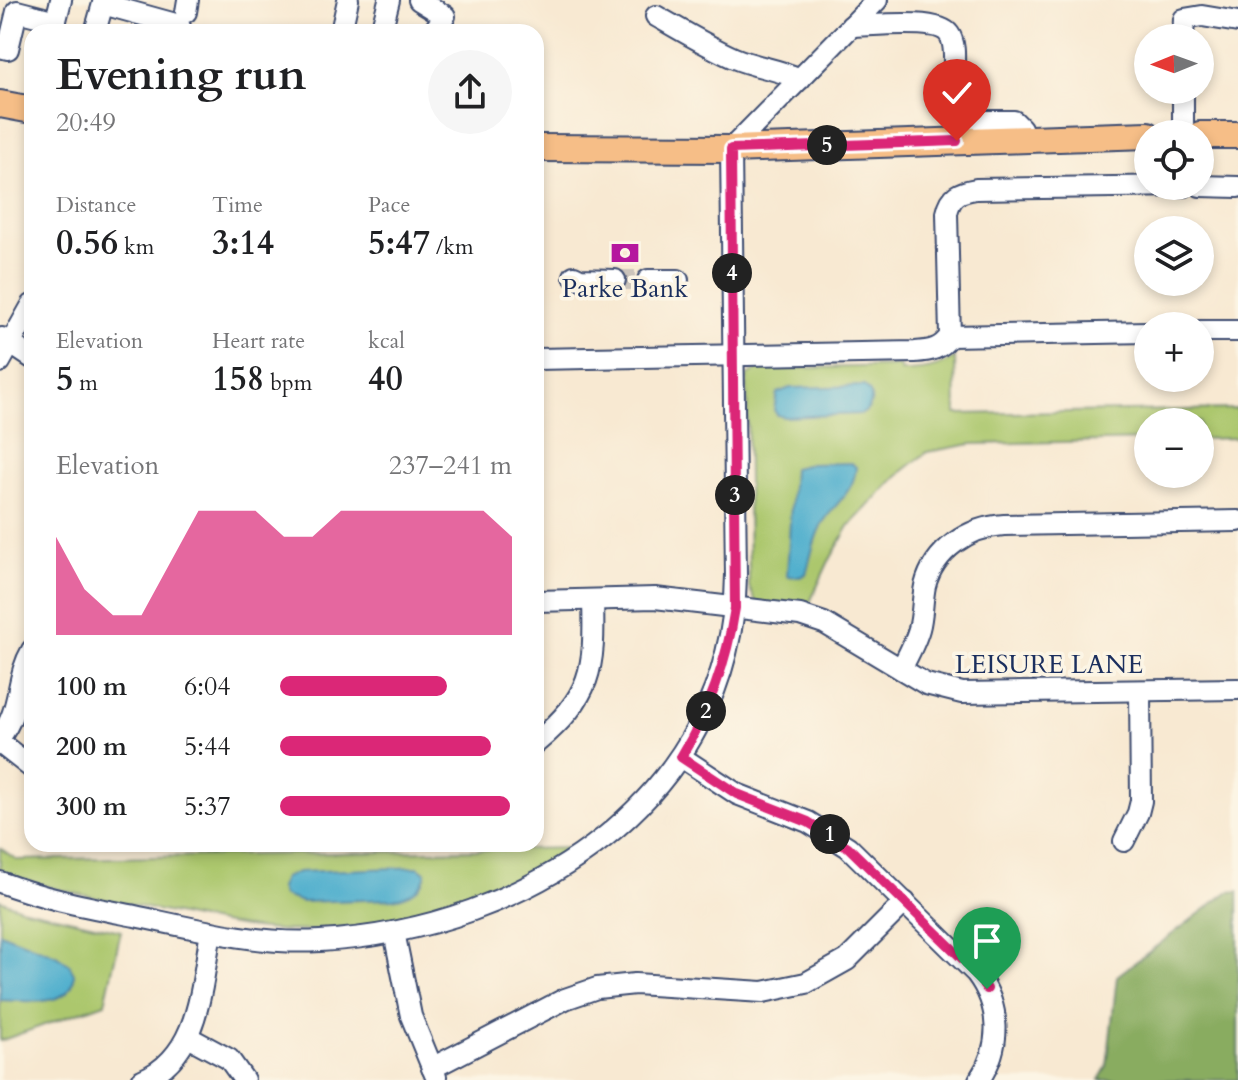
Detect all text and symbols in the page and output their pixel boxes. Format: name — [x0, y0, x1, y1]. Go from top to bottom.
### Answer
north arrow — [1134, 24, 1214, 104]
map controls — [1134, 24, 1214, 488]
text: Evening run — [56, 45, 306, 105]
button: share — [428, 50, 512, 134]
pin — [923, 59, 991, 141]
icon: check — [935, 71, 979, 115]
text: 20:49 — [56, 105, 116, 140]
button: locate — [1134, 120, 1214, 200]
pin: 5 — [807, 125, 847, 165]
text: 5 — [821, 130, 833, 160]
text: Distance — [56, 190, 136, 220]
text: Time — [212, 190, 263, 220]
text: Pace — [368, 190, 411, 220]
button: layers — [1134, 216, 1214, 296]
text: 0.56 — [56, 220, 118, 266]
text: 3:14 — [212, 220, 274, 266]
text: 5:47 — [368, 220, 430, 266]
text: km — [118, 232, 154, 262]
text: /km — [430, 232, 474, 262]
bank icon: Parke Bank — [610, 238, 640, 268]
pin: 4 — [712, 253, 752, 293]
text: 4 — [726, 258, 738, 288]
place label: Parke Bank — [562, 271, 688, 306]
button: + — [1134, 312, 1214, 392]
text: Elevation — [56, 326, 143, 356]
text: Heart rate — [212, 326, 305, 356]
text: kcal — [368, 326, 405, 356]
text: 5 — [56, 356, 73, 402]
text: 158 — [212, 356, 264, 402]
text: 40 — [368, 356, 403, 402]
text: m — [73, 368, 98, 398]
text: bpm — [264, 368, 312, 398]
button: − — [1134, 408, 1214, 488]
text: Elevation — [56, 448, 159, 483]
text: 237–241 m — [389, 448, 512, 483]
pin: 3 — [715, 475, 755, 515]
text: 3 — [729, 480, 741, 510]
street label: LEISURE LANE — [955, 647, 1143, 682]
text: 100 m — [56, 669, 127, 704]
text: 6:04 — [184, 669, 231, 704]
pin: 2 — [686, 691, 726, 731]
text: 2 — [700, 696, 712, 726]
text: 200 m — [56, 729, 127, 764]
text: 5:44 — [184, 729, 231, 764]
text: 300 m — [56, 789, 127, 824]
text: 5:37 — [184, 789, 231, 824]
pin: 1 — [810, 814, 850, 854]
text: 1 — [824, 819, 836, 849]
pin — [953, 907, 1021, 989]
icon: arrive — [965, 919, 1009, 963]

